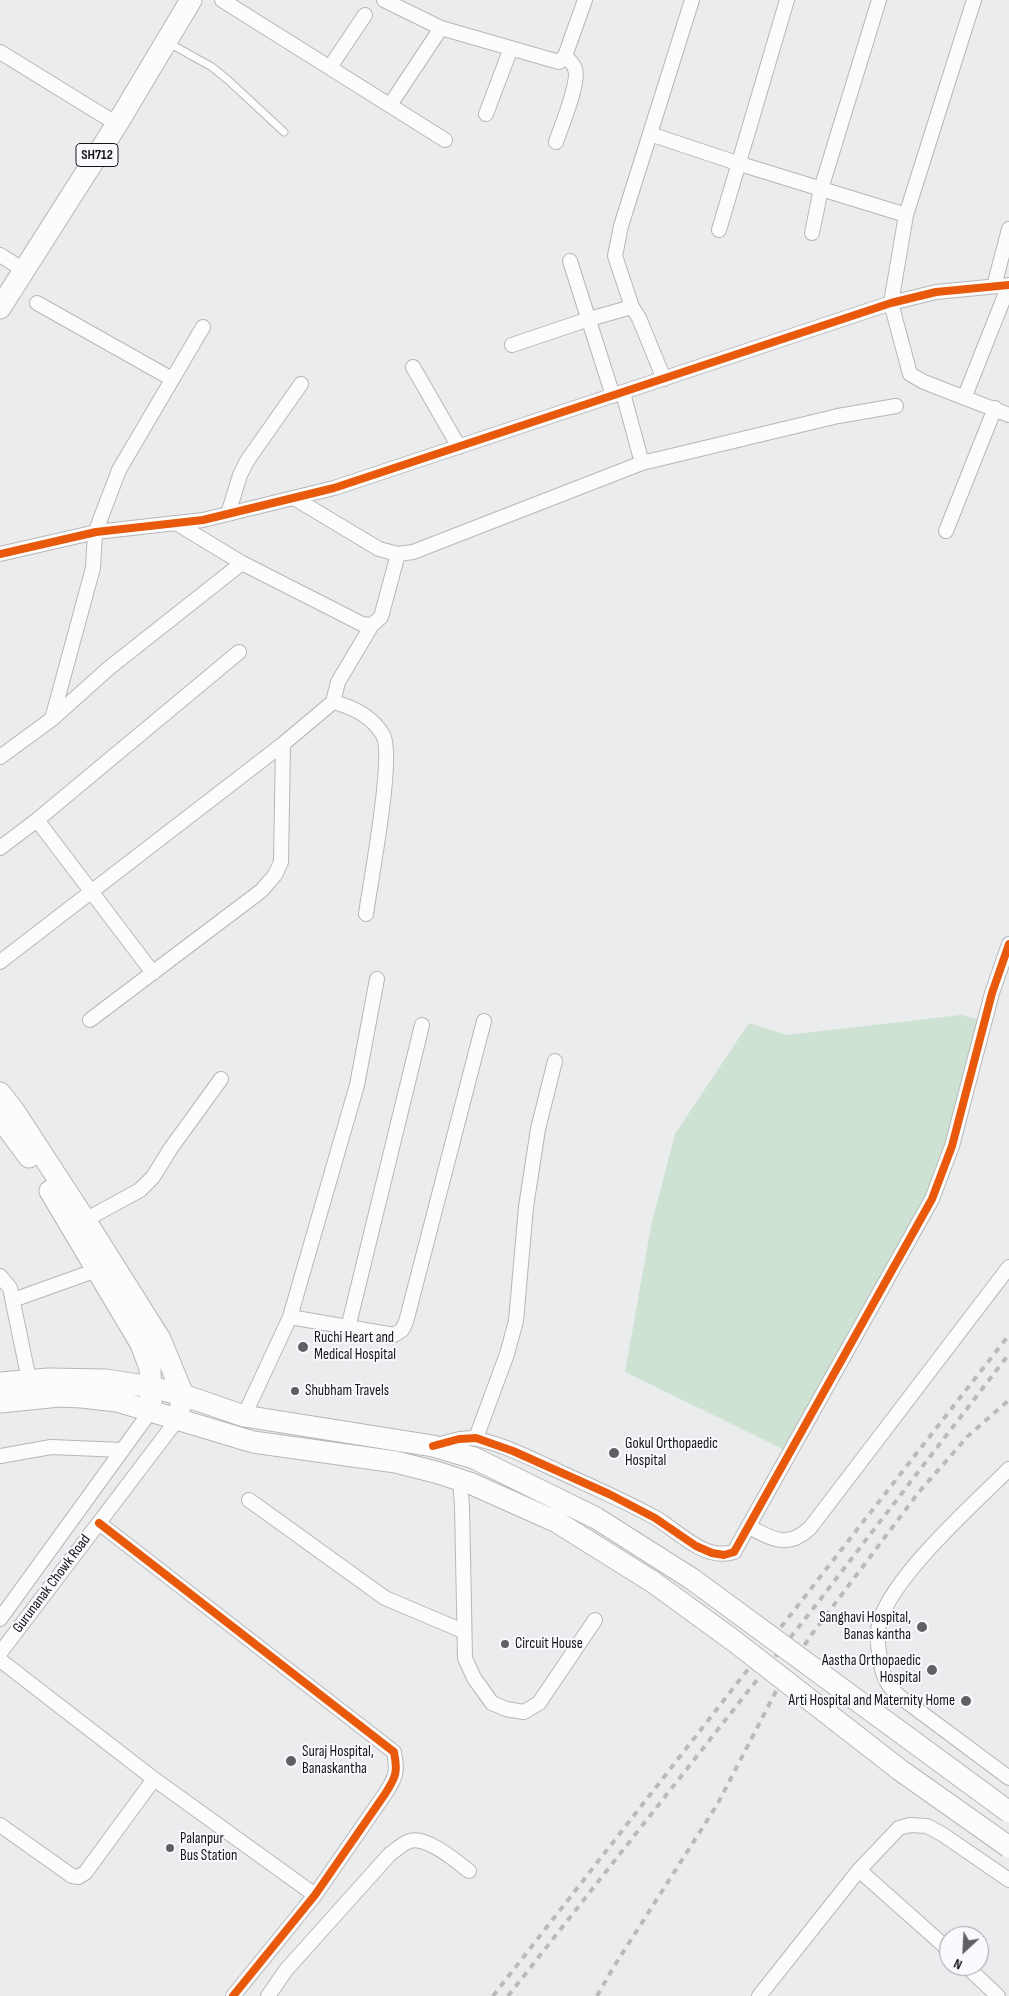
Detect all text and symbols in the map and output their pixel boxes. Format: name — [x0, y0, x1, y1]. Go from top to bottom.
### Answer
road number: SH712 — [76, 144, 118, 166]
place label: Ruchi Heart and Medical Hospital — [314, 1329, 396, 1364]
marker: Ruchi Heart and Medical Hospital — [296, 1340, 310, 1354]
place label: Shubham Travels — [305, 1382, 389, 1400]
marker: Shubham Travels — [289, 1385, 301, 1397]
place label: Gokul Orthopaedic Hospital — [625, 1435, 718, 1470]
marker: Gokul Orthopaedic Hospital — [607, 1446, 621, 1460]
street label: Gurunanak Chowk Road — [9, 1531, 95, 1637]
place label: Sanghavi Hospital, Banas kantha — [819, 1609, 911, 1644]
marker: Sanghavi Hospital, Banas kantha — [915, 1620, 929, 1634]
place label: Circuit House — [515, 1635, 583, 1653]
marker: Circuit House — [499, 1638, 511, 1650]
place label: Aastha Orthopaedic Hospital — [822, 1652, 921, 1687]
marker: Aastha Orthopaedic Hospital — [925, 1663, 939, 1677]
place label: Arti Hospital and Maternity Home — [789, 1692, 955, 1710]
marker: Arti Hospital and Maternity Home — [959, 1694, 973, 1708]
place label: Suraj Hospital, Banaskantha — [302, 1743, 374, 1778]
marker: Suraj Hospital, Banaskantha — [284, 1754, 298, 1768]
place label: Palanpur Bus Station — [180, 1830, 237, 1865]
marker: Palanpur Bus Station — [164, 1842, 176, 1854]
north arrow — [939, 1926, 989, 1976]
text: N — [951, 1955, 965, 1973]

